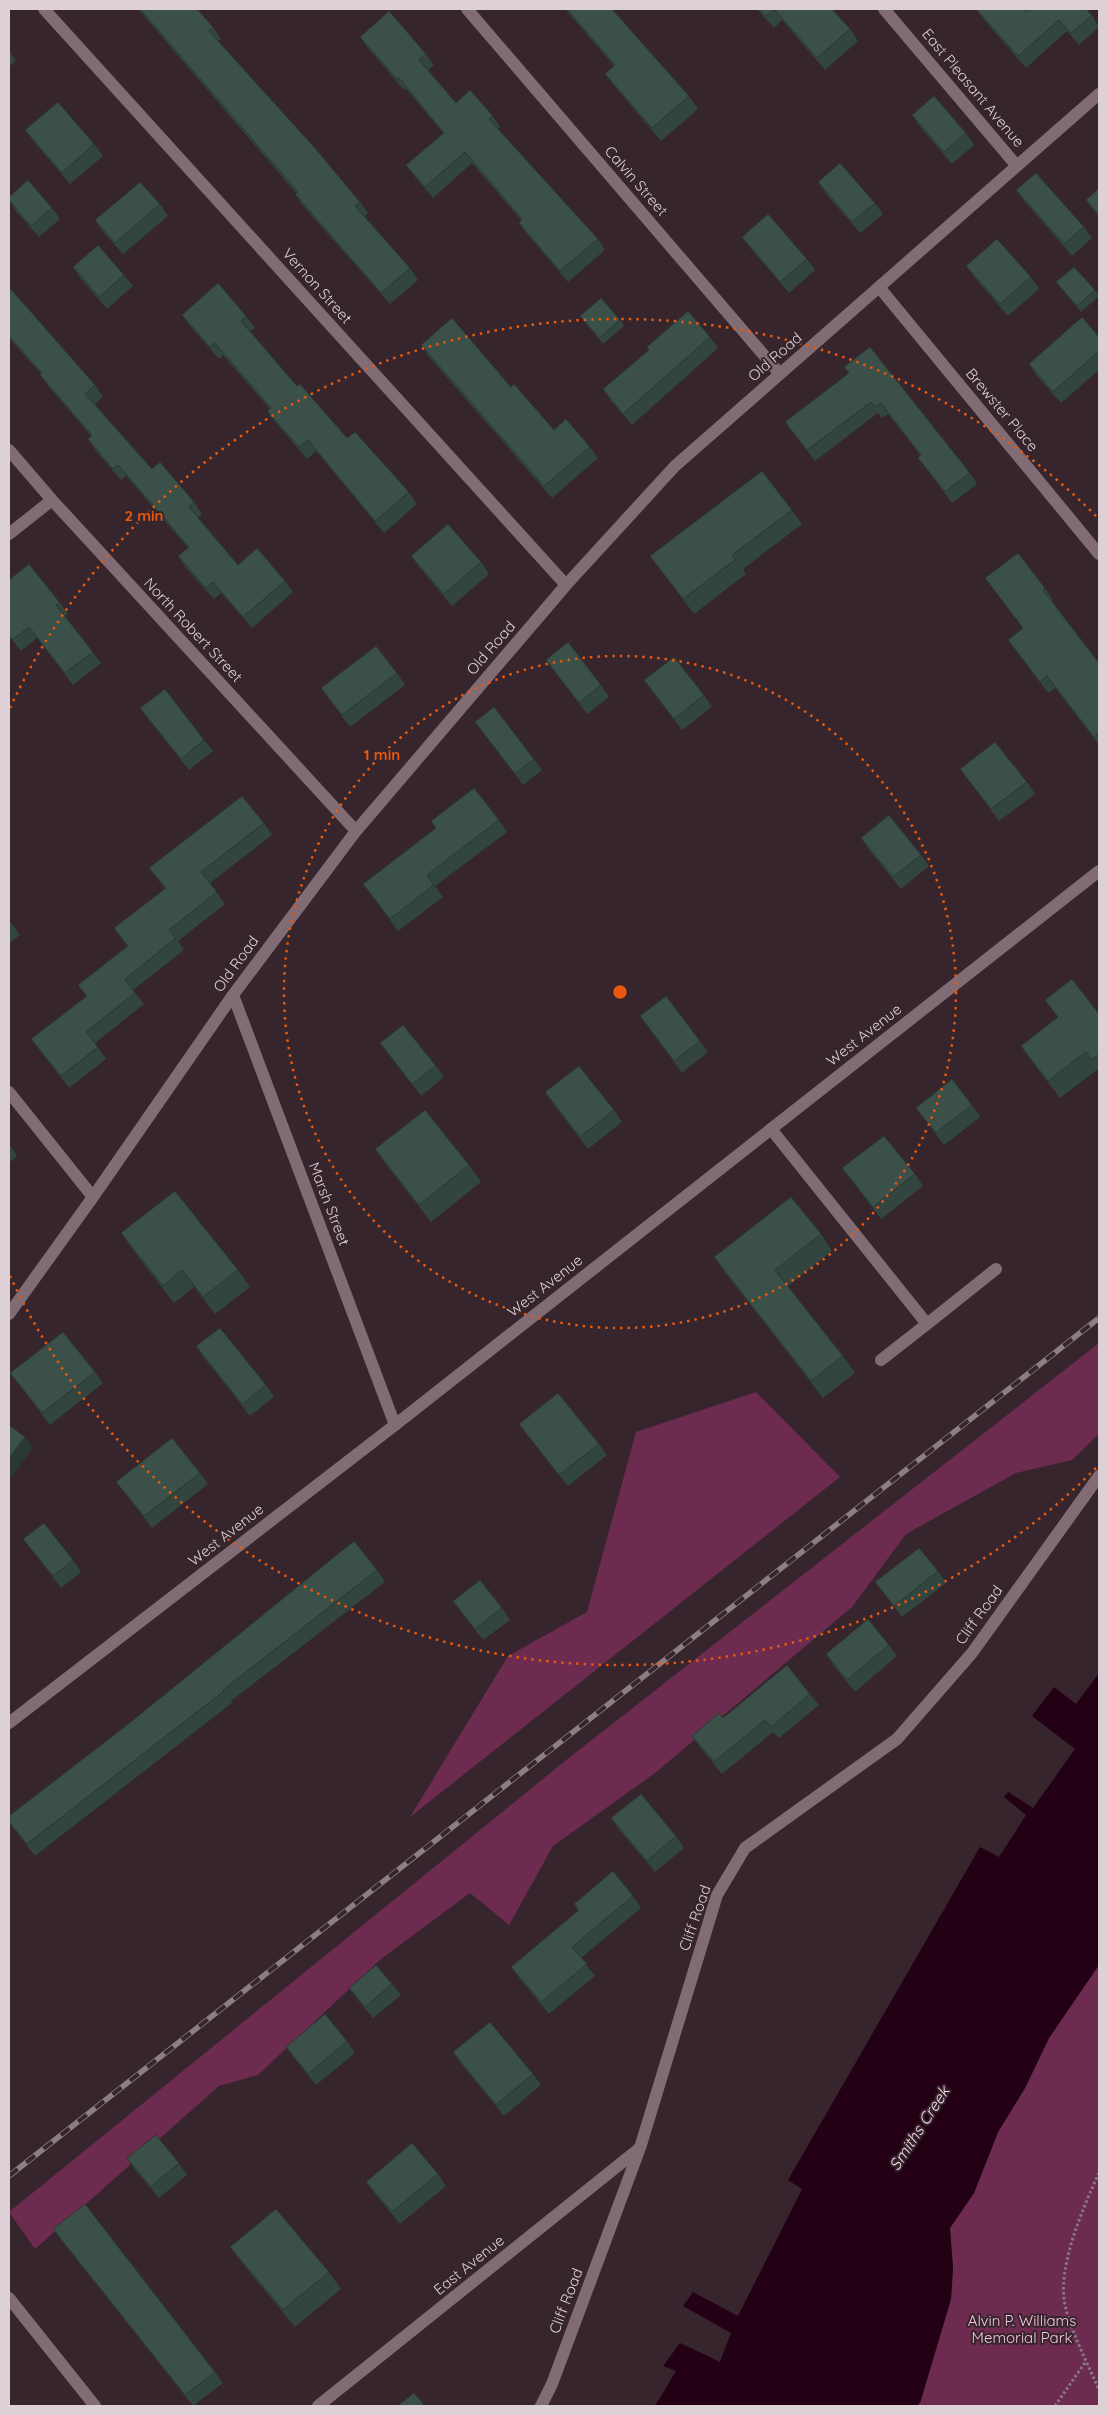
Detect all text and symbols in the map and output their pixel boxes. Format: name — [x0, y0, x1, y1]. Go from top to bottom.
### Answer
street label: East Pleasant Avenue — [918, 24, 1029, 151]
street label: Calvin Street — [601, 142, 672, 220]
street label: Vernon Street — [278, 244, 356, 327]
street label: Old Road — [744, 328, 806, 385]
street label: Brewster Place — [962, 364, 1043, 455]
text: 2 min — [124, 506, 164, 525]
street label: North Robert Street — [140, 573, 247, 686]
street label: Old Road — [462, 617, 519, 679]
text: 1 min — [364, 745, 400, 764]
street label: Old Road — [209, 932, 262, 996]
centre of rings — [611, 983, 629, 1001]
street label: West Avenue — [822, 999, 905, 1070]
street label: Marsh Street — [305, 1159, 354, 1248]
street label: West Avenue — [503, 1250, 586, 1321]
street label: West Avenue — [184, 1499, 267, 1570]
street label: Cliff Road — [951, 1581, 1006, 1648]
street label: Cliff Road — [674, 1882, 715, 1953]
water label: Smiths Creek — [884, 2081, 954, 2174]
street label: East Avenue — [430, 2230, 508, 2299]
street label: Cliff Road — [544, 2265, 587, 2336]
park label: Alvin P. Williams Memorial Park — [968, 2311, 1076, 2347]

